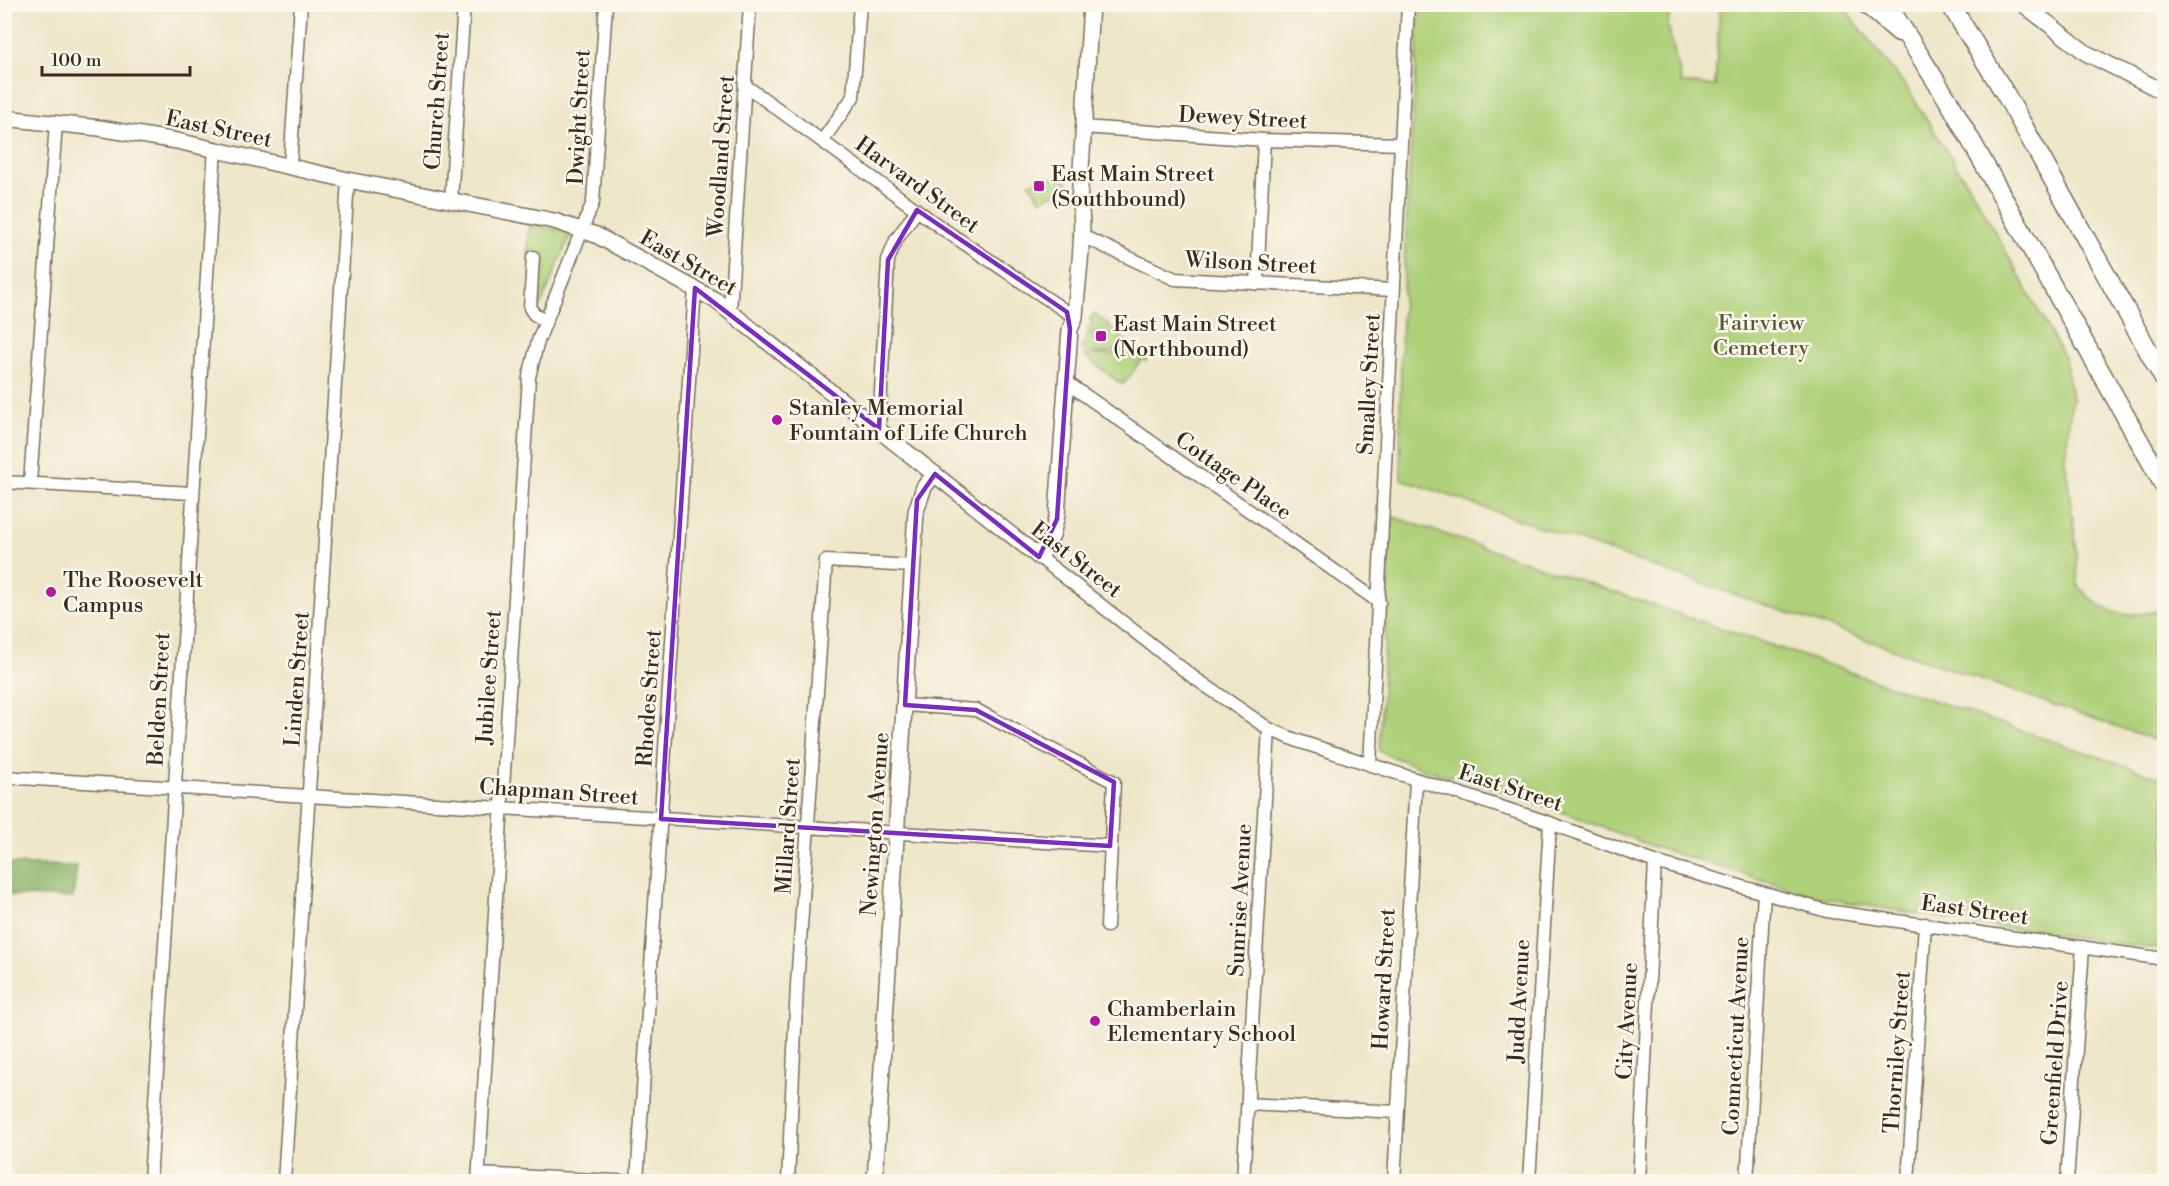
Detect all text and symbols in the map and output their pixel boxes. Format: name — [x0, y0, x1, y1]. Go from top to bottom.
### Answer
street label: Church Street — [419, 31, 456, 171]
scale bar — [42, 39, 190, 77]
street label: Dwight Street — [562, 48, 597, 186]
text: 100 m — [51, 49, 102, 72]
street label: Woodland Street — [702, 74, 741, 239]
street label: Dewey Street — [1178, 102, 1308, 135]
street label: East Street — [163, 105, 275, 154]
street label: Harvard Street — [850, 131, 985, 240]
place label: East Main Street (Southbound) — [1051, 161, 1215, 213]
marker: East Main Street (Southbound) — [1032, 179, 1046, 193]
street label: East Street — [635, 225, 742, 302]
street label: Wilson Street — [1183, 247, 1318, 280]
park label: Fairview Cemetery — [1713, 310, 1809, 362]
place label: East Main Street (Northbound) — [1113, 311, 1277, 363]
street label: Smalley Street — [1352, 312, 1387, 456]
marker: East Main Street (Northbound) — [1094, 329, 1108, 343]
place label: Stanley Memorial Fountain of Life Church — [789, 395, 1028, 447]
marker: Stanley Memorial Fountain of Life Church — [770, 413, 784, 427]
street label: Cottage Place — [1170, 426, 1297, 526]
street label: East Street — [1025, 516, 1127, 604]
place label: The Roosevelt Campus — [63, 567, 203, 619]
marker: The Roosevelt Campus — [44, 585, 58, 599]
street label: Jubilee Street — [471, 609, 508, 746]
street label: Linden Street — [279, 610, 316, 748]
street label: Rhodes Street — [631, 628, 668, 768]
street label: Belden Street — [142, 631, 176, 768]
street label: Newington Avenue — [856, 731, 895, 917]
street label: Millard Street — [770, 757, 807, 895]
street label: East Street — [1455, 759, 1566, 818]
street label: Chapman Street — [478, 773, 640, 812]
street label: Sunrise Avenue — [1223, 823, 1258, 977]
street label: East Street — [1919, 890, 2030, 931]
street label: Howard Street — [1367, 907, 1402, 1051]
street label: Connecticut Avenue — [1718, 936, 1755, 1136]
street label: Judd Avenue — [1503, 938, 1536, 1065]
street label: City Avenue — [1611, 962, 1644, 1081]
street label: Thorniley Street — [1878, 970, 1917, 1134]
street label: Greenfield Drive — [2036, 980, 2075, 1146]
place label: Chamberlain Elementary School — [1107, 996, 1297, 1048]
marker: Chamberlain Elementary School — [1088, 1014, 1102, 1028]

